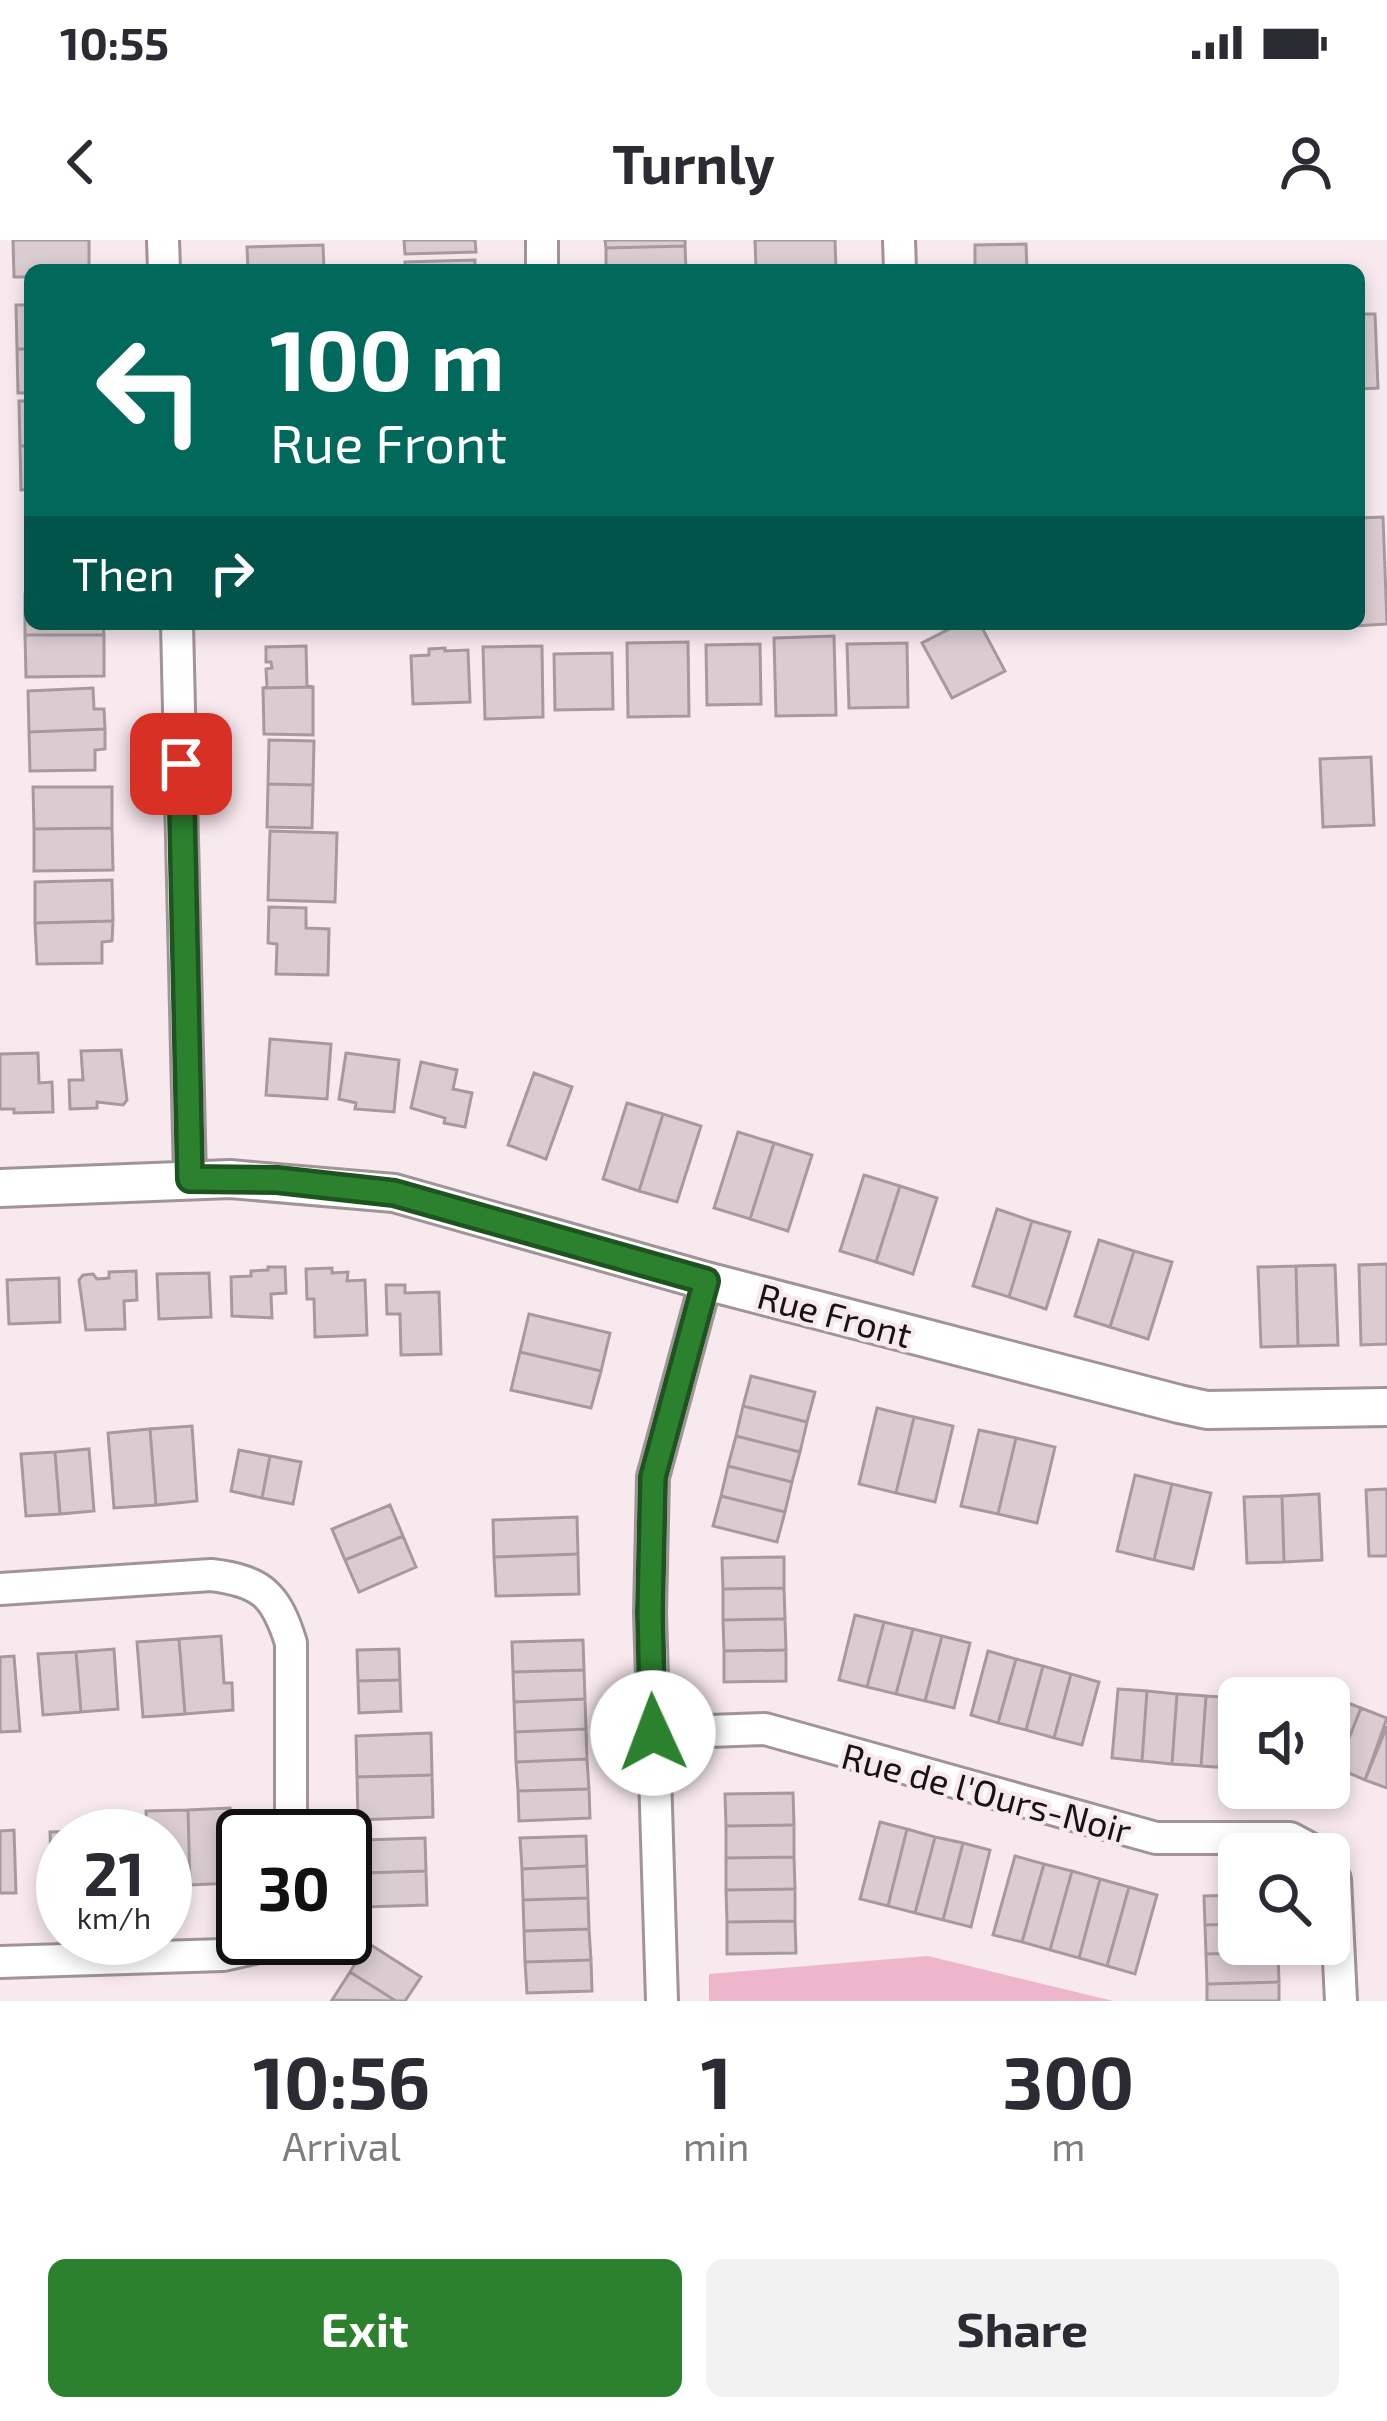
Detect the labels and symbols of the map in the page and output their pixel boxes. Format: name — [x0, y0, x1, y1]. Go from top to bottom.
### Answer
pin — [130, 713, 232, 815]
street label: Rue Front — [753, 1273, 917, 1355]
position arrow — [590, 1670, 716, 1796]
street label: Rue de l'Ours-Noir — [837, 1733, 1137, 1851]
speed limit sign: 30 — [216, 1809, 372, 1965]

